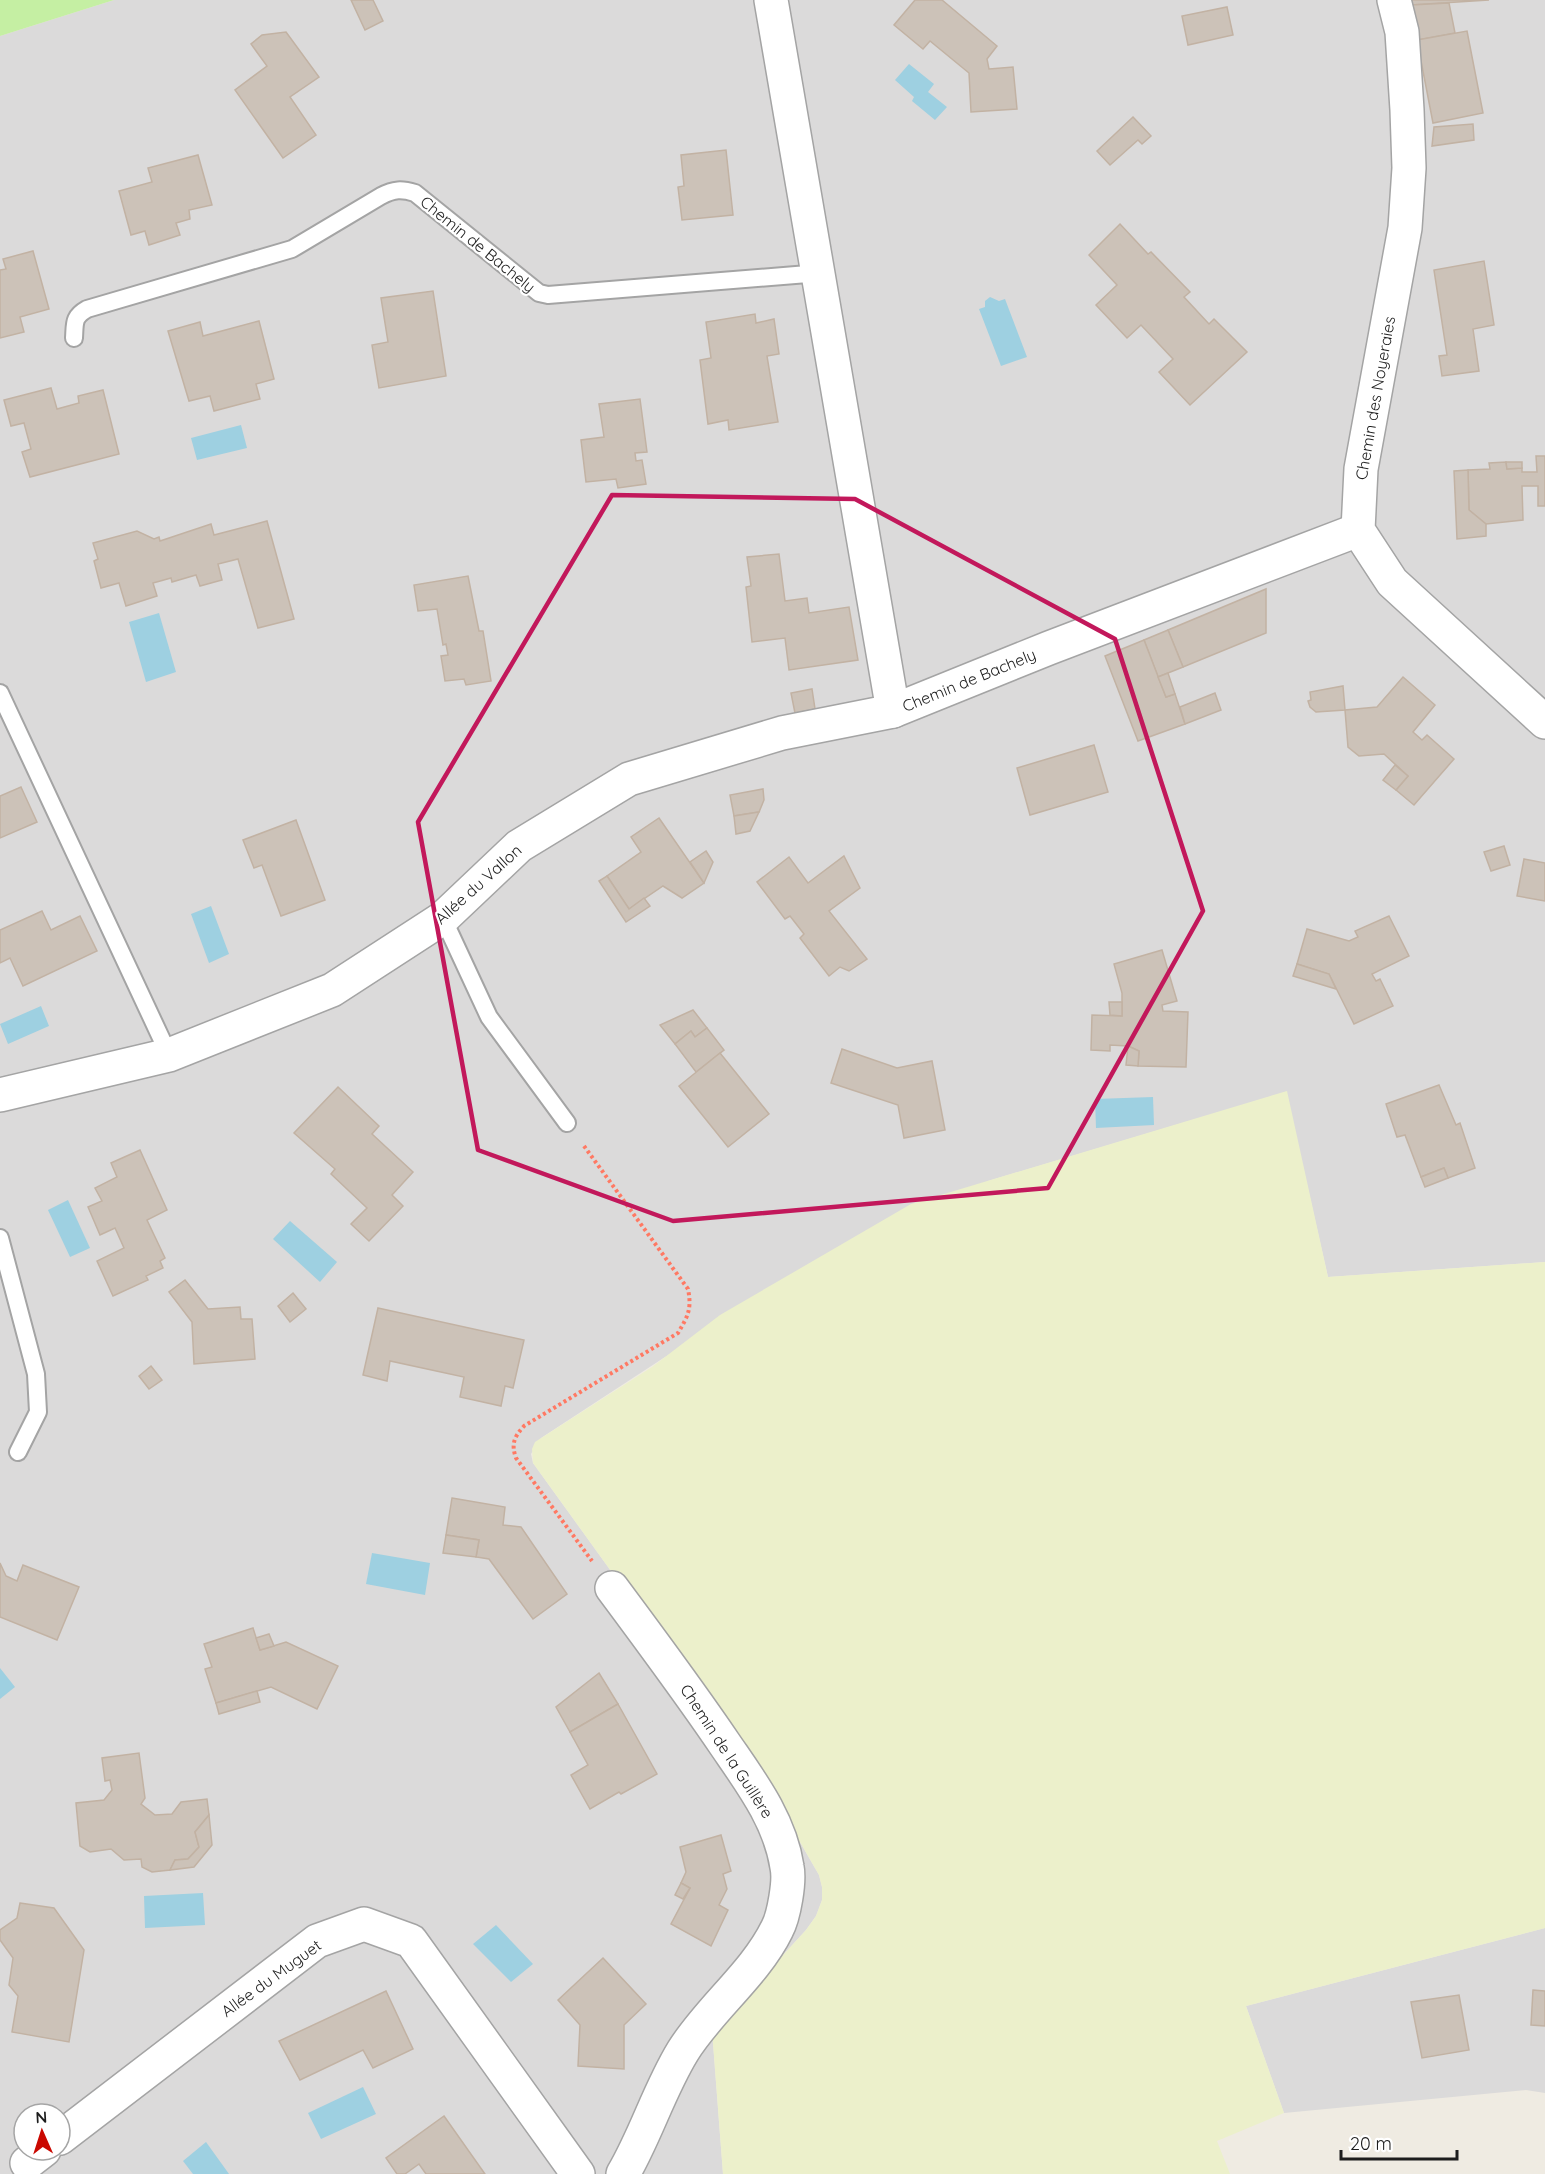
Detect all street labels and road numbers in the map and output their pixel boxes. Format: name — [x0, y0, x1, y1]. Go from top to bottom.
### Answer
street label: Chemin de Bachely — [416, 191, 540, 297]
street label: Chemin des Noyeraies — [1351, 315, 1399, 481]
street label: Chemin de Bachely — [899, 644, 1039, 716]
street label: Allée du Vallon — [431, 840, 525, 928]
street label: Chemin de la Guillère — [676, 1680, 778, 1822]
street label: Allée du Muguet — [217, 1935, 325, 2021]

